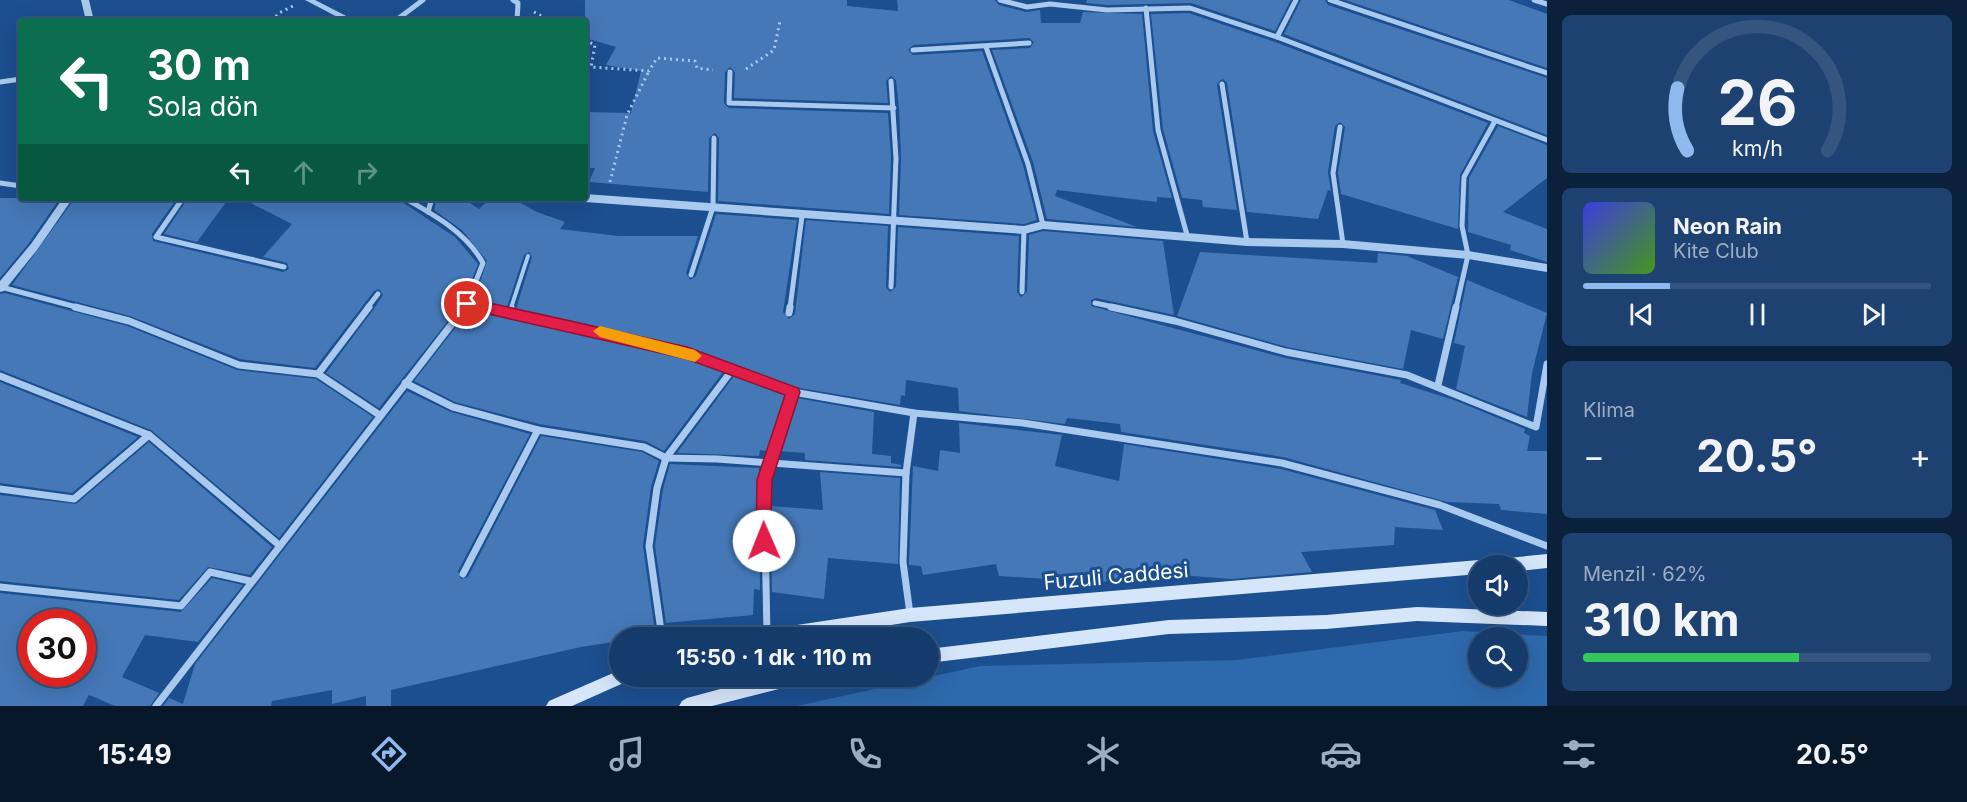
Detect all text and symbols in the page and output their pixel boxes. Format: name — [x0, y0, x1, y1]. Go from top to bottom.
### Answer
text: 30 m — [147, 39, 251, 90]
icon: left — [48, 42, 126, 120]
text: 26 — [1717, 65, 1797, 140]
text: Sola dön — [147, 90, 258, 123]
text: km/h — [1732, 135, 1782, 161]
icon: left — [224, 156, 257, 189]
icon: ahead — [287, 156, 320, 189]
icon: right — [350, 156, 383, 189]
text: Neon Rain — [1673, 213, 1782, 239]
text: Kite Club — [1673, 239, 1759, 263]
pin — [441, 278, 492, 329]
icon: arrive — [450, 287, 483, 320]
icon: previous — [1625, 298, 1658, 331]
icon: pause — [1741, 298, 1774, 331]
icon: next — [1857, 298, 1890, 331]
text: Klima — [1583, 398, 1635, 422]
text: 20.5° — [1696, 428, 1818, 483]
text: − — [1583, 436, 1605, 476]
text: + — [1909, 436, 1931, 476]
position arrow — [732, 509, 796, 573]
map controls — [1468, 555, 1528, 687]
button: sound — [1468, 555, 1528, 615]
street label: Fuzuli Caddesi — [1042, 557, 1190, 595]
text: Menzil · 62% — [1583, 562, 1707, 586]
text: 310 km — [1583, 592, 1740, 647]
speed limit sign: 30 — [18, 609, 96, 687]
button: search — [1468, 627, 1528, 687]
text: 15:50 · 1 dk · 110 m — [676, 644, 872, 670]
icon: directions — [368, 733, 410, 775]
icon: music — [606, 733, 648, 775]
icon: phone — [844, 733, 886, 775]
icon: climate — [1082, 733, 1124, 775]
icon: car — [1320, 733, 1362, 775]
icon: filters — [1558, 733, 1600, 775]
text: 15:49 — [98, 738, 172, 771]
text: 20.5° — [1796, 738, 1869, 771]

